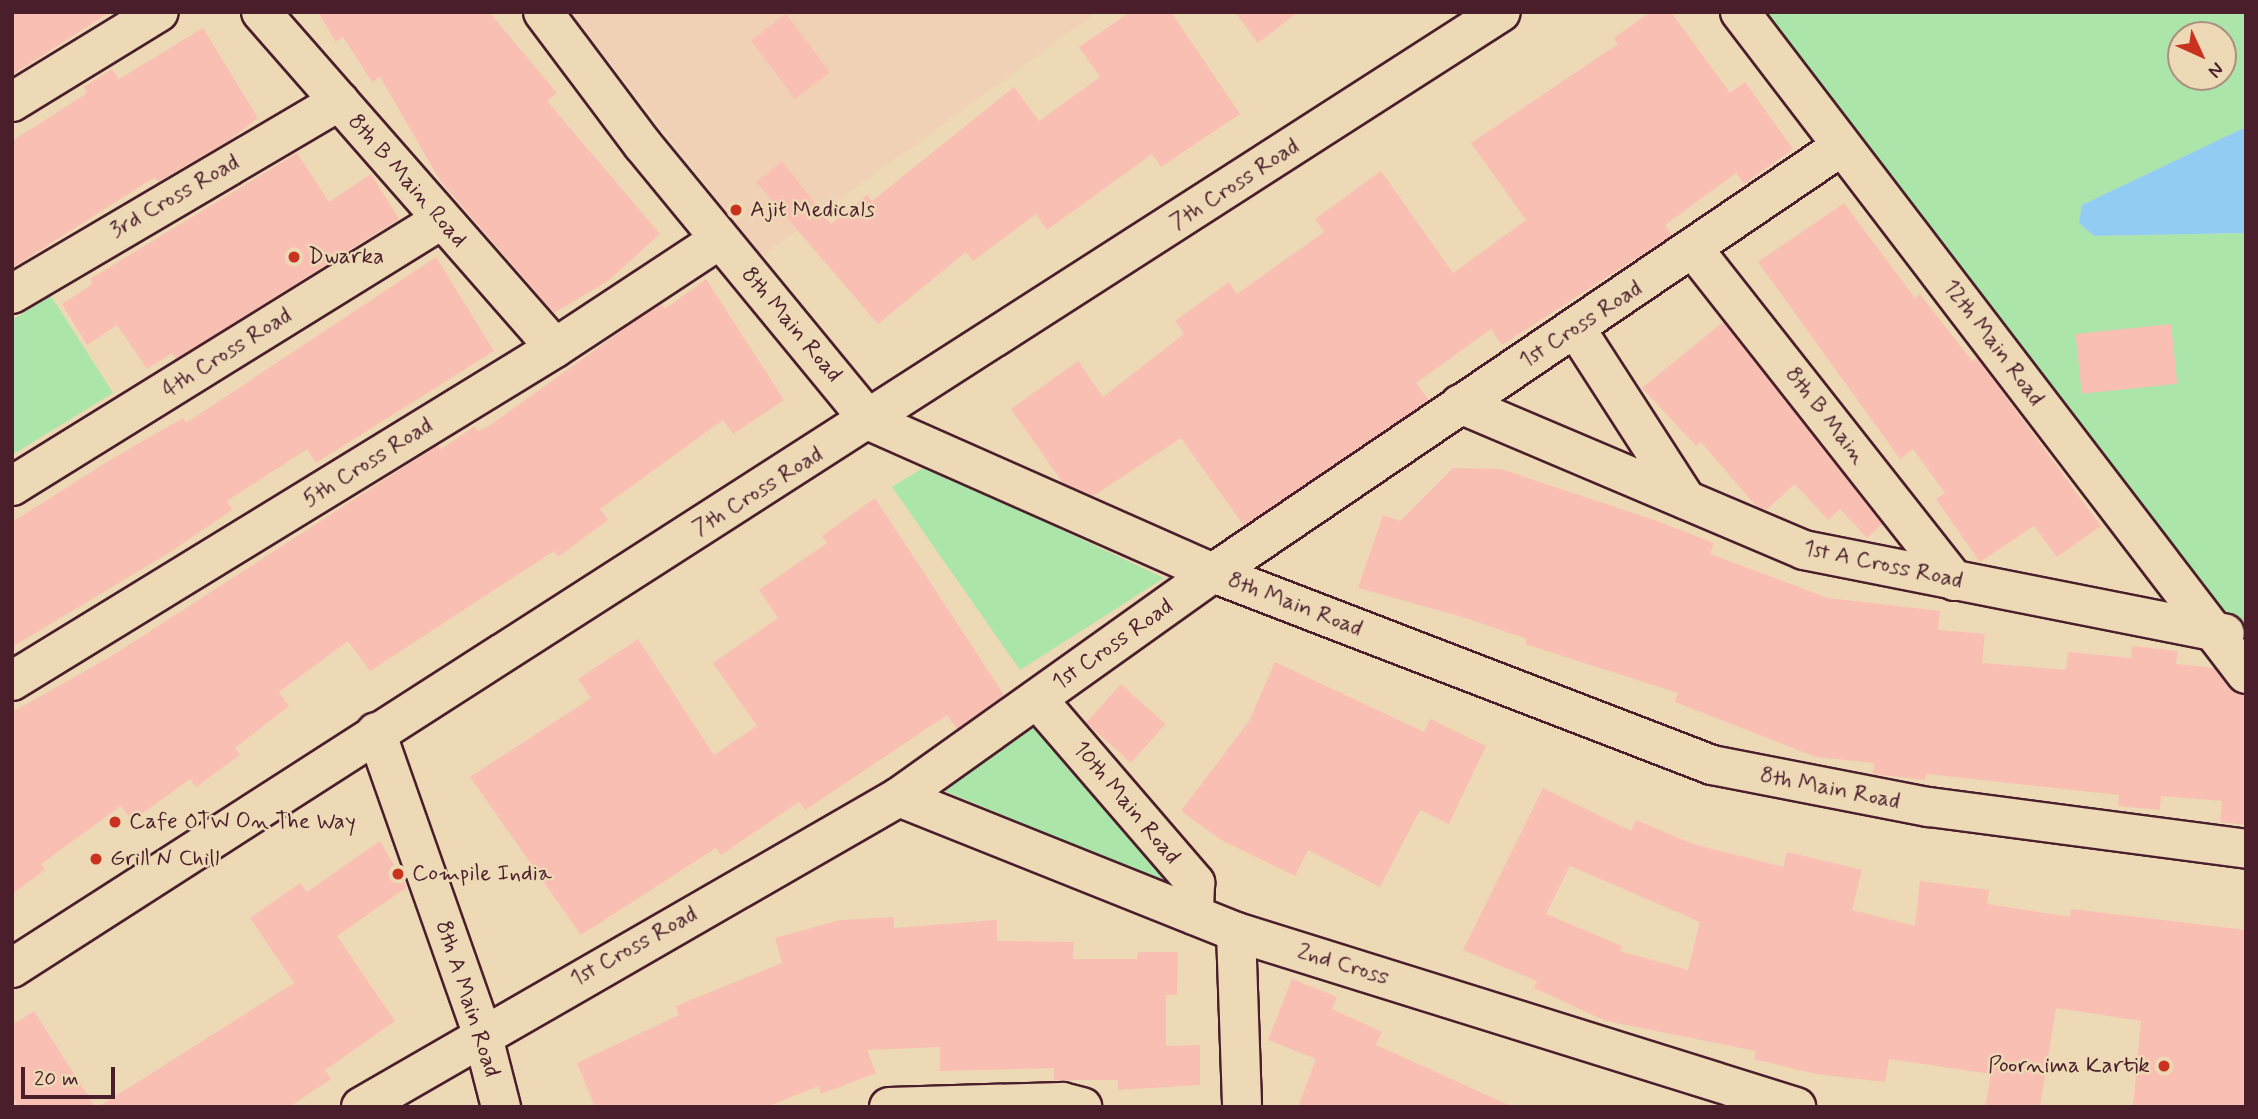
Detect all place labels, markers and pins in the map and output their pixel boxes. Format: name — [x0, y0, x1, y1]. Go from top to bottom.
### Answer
place label: Ajit Medicals — [750, 196, 880, 224]
marker: Ajit Medicals — [728, 202, 744, 218]
place label: Dwarka — [308, 243, 384, 271]
marker: Dwarka — [286, 249, 302, 265]
place label: Cafe OTW On The Way — [129, 808, 356, 836]
marker: Cafe OTW On The Way — [107, 814, 123, 830]
place label: Grill N Chill — [110, 845, 222, 873]
marker: Grill N Chill — [88, 851, 104, 867]
place label: Compile India — [412, 860, 552, 888]
marker: Compile India — [390, 866, 406, 882]
place label: Poornima Kartik — [1988, 1052, 2150, 1080]
marker: Poornima Kartik — [2156, 1058, 2172, 1074]

